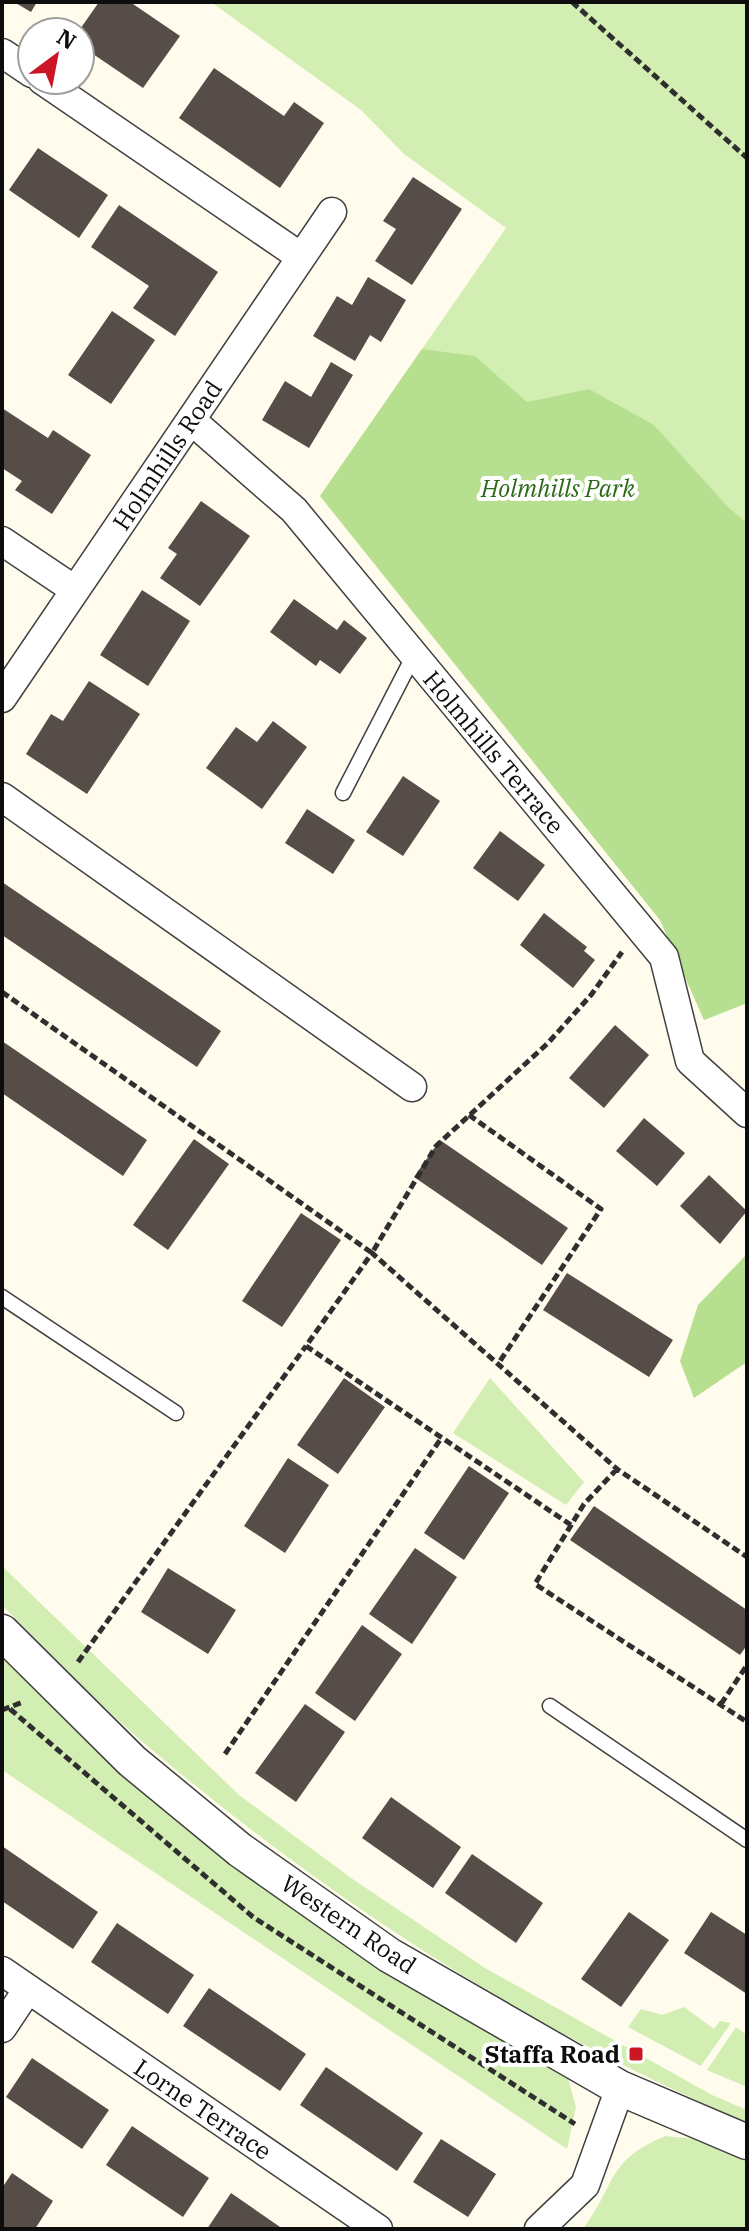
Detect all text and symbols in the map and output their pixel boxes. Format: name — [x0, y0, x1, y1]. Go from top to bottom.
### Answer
north arrow — [16, 16, 96, 96]
text: N — [52, 22, 82, 56]
street label: Holmhills Road — [105, 374, 229, 536]
park label: Holmhills Park — [480, 472, 635, 504]
street label: Holmhills Terrace — [416, 664, 572, 840]
street label: Western Road — [275, 1867, 423, 1981]
place label: Staffa Road — [485, 2038, 620, 2070]
marker: Staffa Road — [627, 2045, 645, 2063]
street label: Lorne Terrace — [128, 2051, 278, 2167]

